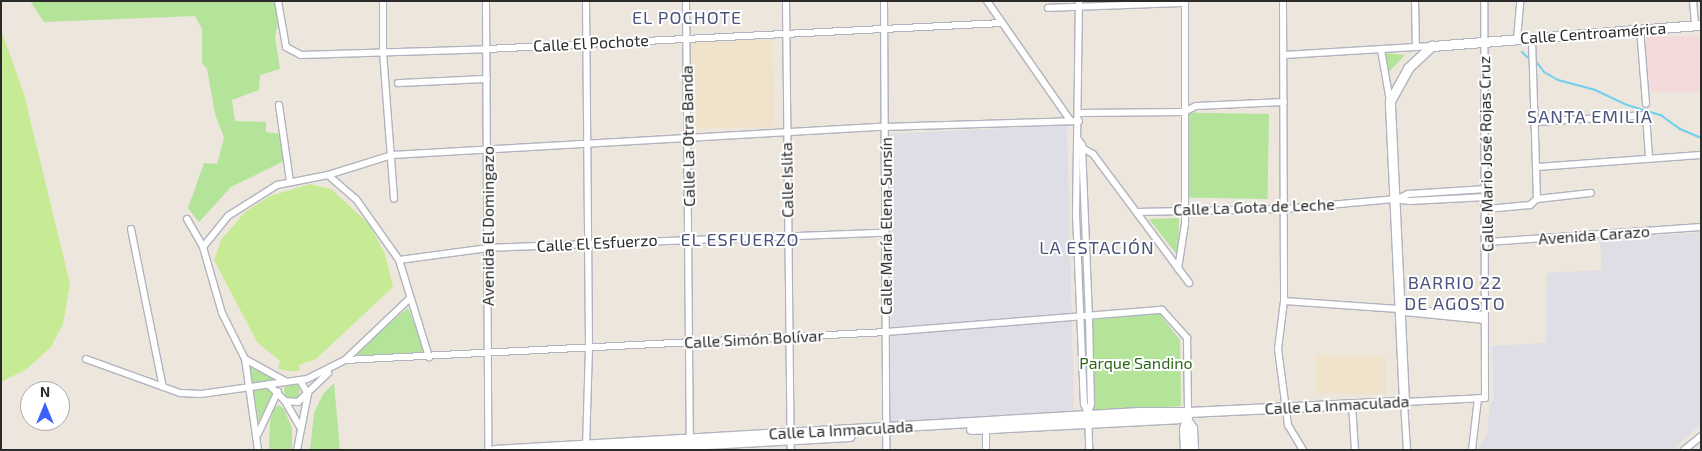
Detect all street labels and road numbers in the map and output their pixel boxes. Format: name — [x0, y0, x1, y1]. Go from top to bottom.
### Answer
street label: Calle Centroamérica — [1519, 18, 1667, 48]
street label: Calle El Pochote — [532, 30, 650, 56]
street label: Calle Mario José Rojas Cruz — [1475, 56, 1497, 252]
street label: Calle La Otra Banda — [677, 65, 699, 207]
street label: Calle María Elena Sunsín — [876, 137, 896, 315]
street label: Calle Islita — [777, 142, 797, 218]
street label: Avenida El Domingazo — [478, 146, 498, 306]
street label: Calle La Gota de Leche — [1173, 195, 1335, 219]
street label: Avenida Carazo — [1538, 222, 1650, 248]
street label: Calle El Esfuerzo — [536, 230, 658, 256]
street label: Calle Simón Bolívar — [684, 326, 824, 352]
street label: Calle La Inmaculada — [1264, 392, 1410, 418]
street label: Calle La Inmaculada — [768, 417, 914, 443]

